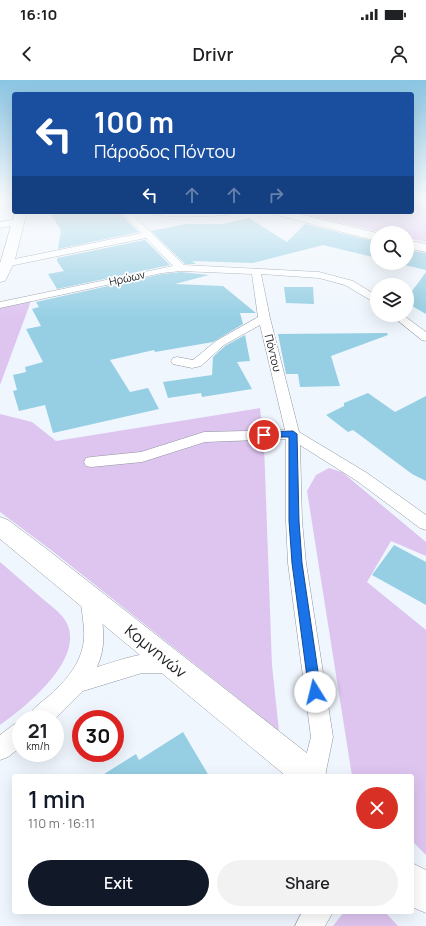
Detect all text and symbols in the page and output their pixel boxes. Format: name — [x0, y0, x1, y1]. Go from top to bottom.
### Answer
text: 16:10 — [20, 4, 57, 25]
text: Drivr — [193, 42, 233, 66]
icon: back — [16, 43, 38, 65]
icon: person — [388, 43, 410, 65]
text: 100 m — [94, 103, 174, 141]
icon: left — [28, 108, 80, 160]
text: Πάροδος Πόντου — [94, 139, 236, 163]
icon: left — [139, 184, 161, 206]
icon: ahead — [181, 184, 203, 206]
icon: ahead — [223, 184, 245, 206]
icon: right — [265, 184, 287, 206]
map controls — [370, 226, 414, 322]
button: search — [370, 226, 414, 270]
street label: Ηρώων — [107, 266, 147, 289]
button: layers — [370, 278, 414, 322]
street label: Πόντου — [262, 333, 285, 373]
pin — [247, 418, 281, 452]
icon: arrive — [253, 424, 275, 446]
street label: Κομνηνών — [120, 619, 192, 683]
position arrow — [294, 671, 336, 713]
speed limit sign: 30 — [72, 710, 124, 762]
text: 21 — [28, 717, 48, 744]
text: km/h — [26, 739, 50, 753]
text: 1 min — [28, 782, 85, 815]
button: close — [356, 787, 398, 829]
text: 110 m · 16:11 — [28, 814, 95, 832]
button: Exit — [28, 860, 209, 906]
button: Share — [217, 860, 398, 906]

